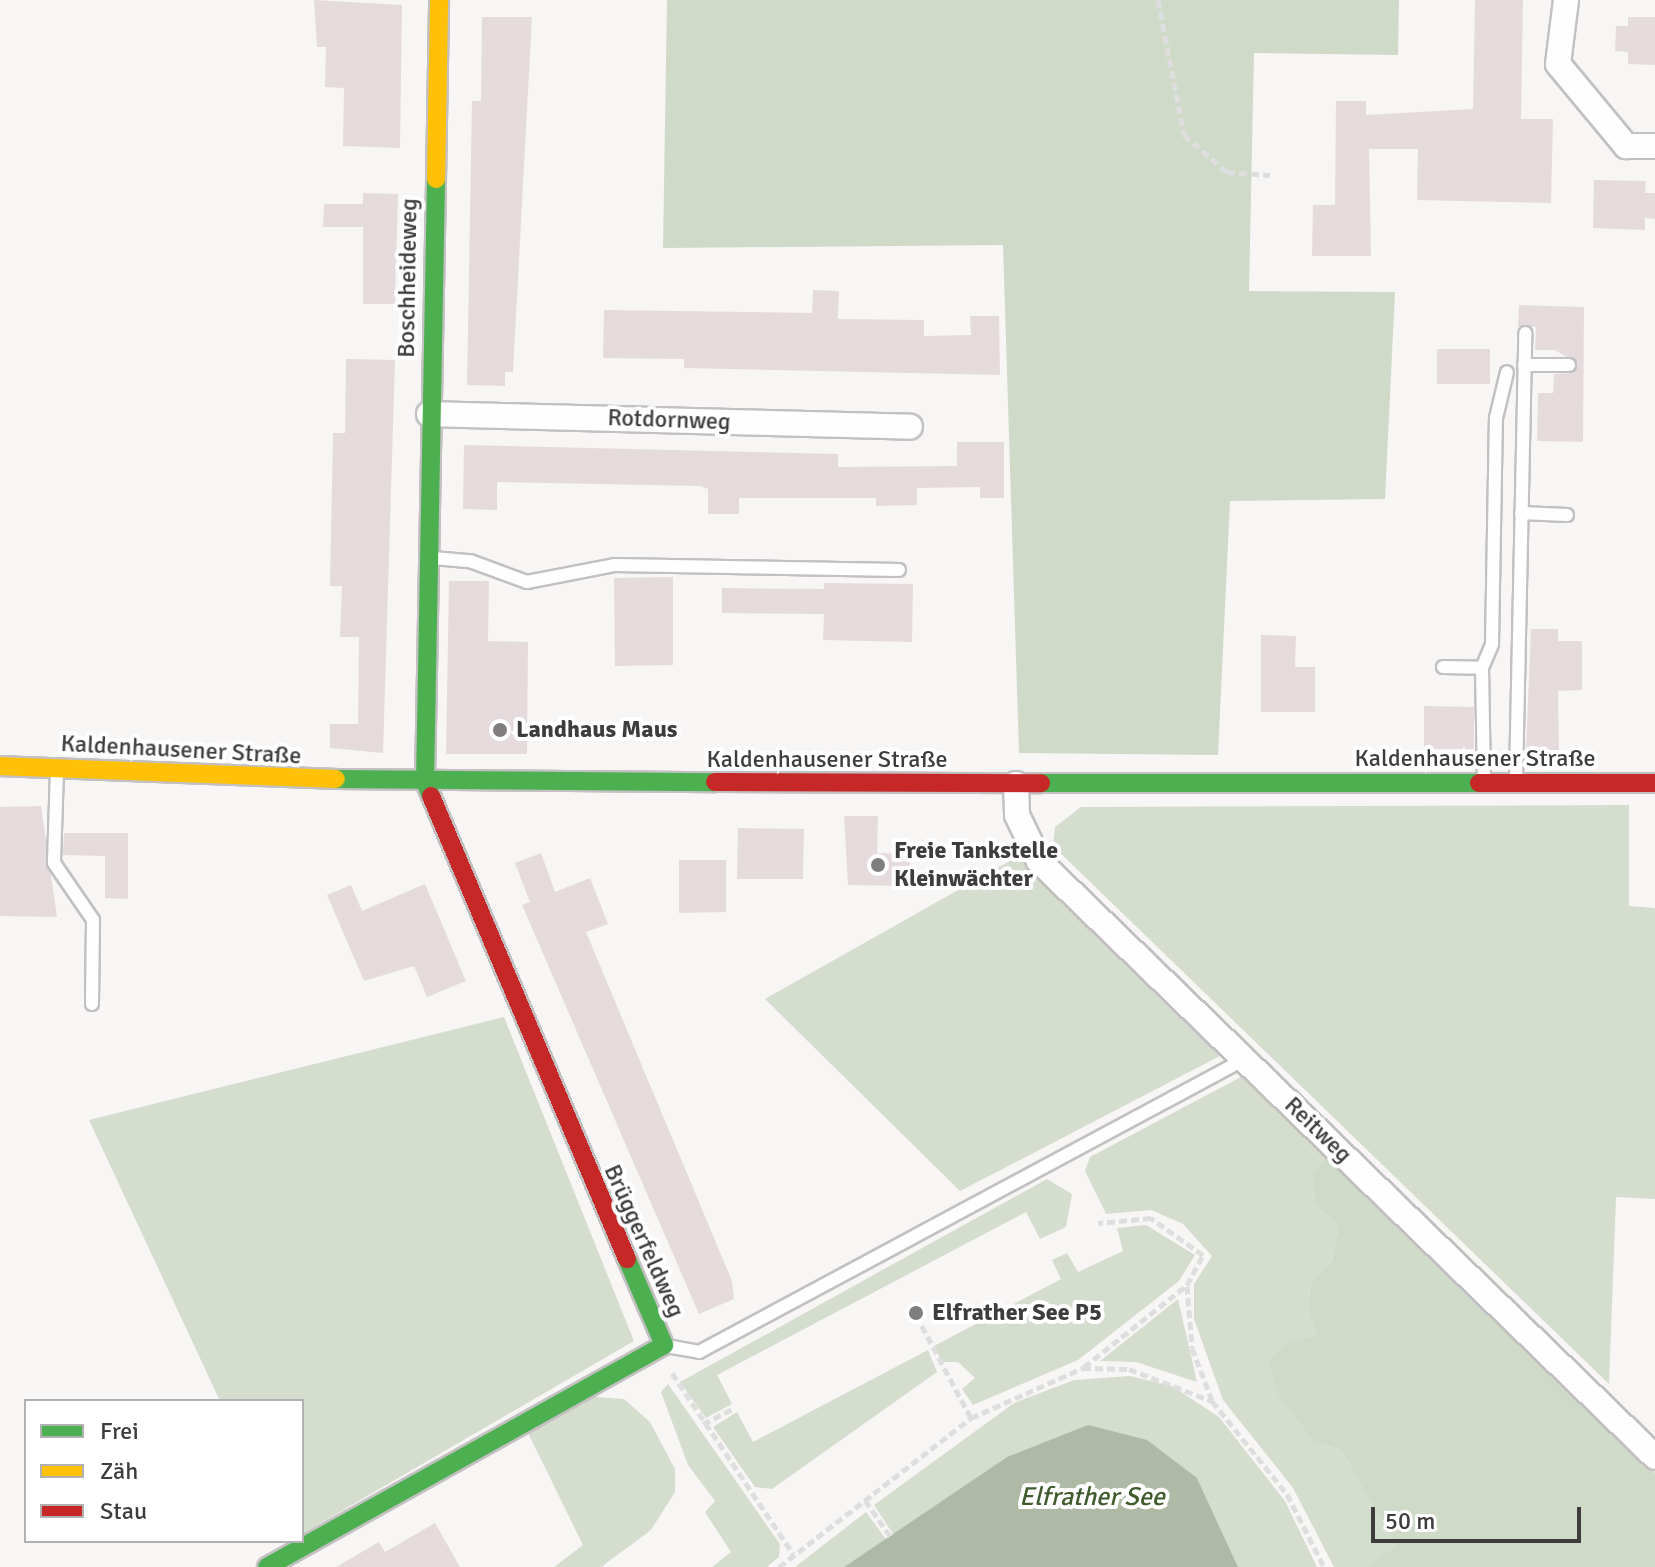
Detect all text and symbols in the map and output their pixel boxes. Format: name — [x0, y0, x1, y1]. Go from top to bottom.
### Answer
street label: Boschheideweg — [392, 198, 424, 358]
street label: Rotdornweg — [607, 403, 731, 437]
place label: Landhaus Maus — [516, 716, 677, 744]
marker: Landhaus Maus — [491, 721, 509, 739]
street label: Kaldenhausener Straße — [60, 729, 302, 771]
street label: Kaldenhausener Straße — [1355, 745, 1595, 773]
street label: Kaldenhausener Straße — [707, 746, 947, 774]
place label: Freie Tankstelle Kleinwächter — [894, 837, 1058, 893]
marker: Freie Tankstelle Kleinwächter — [869, 856, 887, 874]
street label: Reitweg — [1278, 1091, 1358, 1169]
street label: Brüggerfeldweg — [597, 1160, 691, 1322]
place label: Elfrather See P5 — [932, 1299, 1102, 1327]
marker: Elfrather See P5 — [907, 1304, 925, 1322]
legend — [24, 1399, 304, 1543]
text: Frei — [100, 1416, 139, 1446]
text: Zäh — [100, 1456, 138, 1486]
water label: Elfrather See — [1019, 1482, 1165, 1514]
scale bar — [1375, 1491, 1585, 1541]
text: Stau — [100, 1496, 147, 1526]
text: 50 m — [1385, 1506, 1435, 1536]

